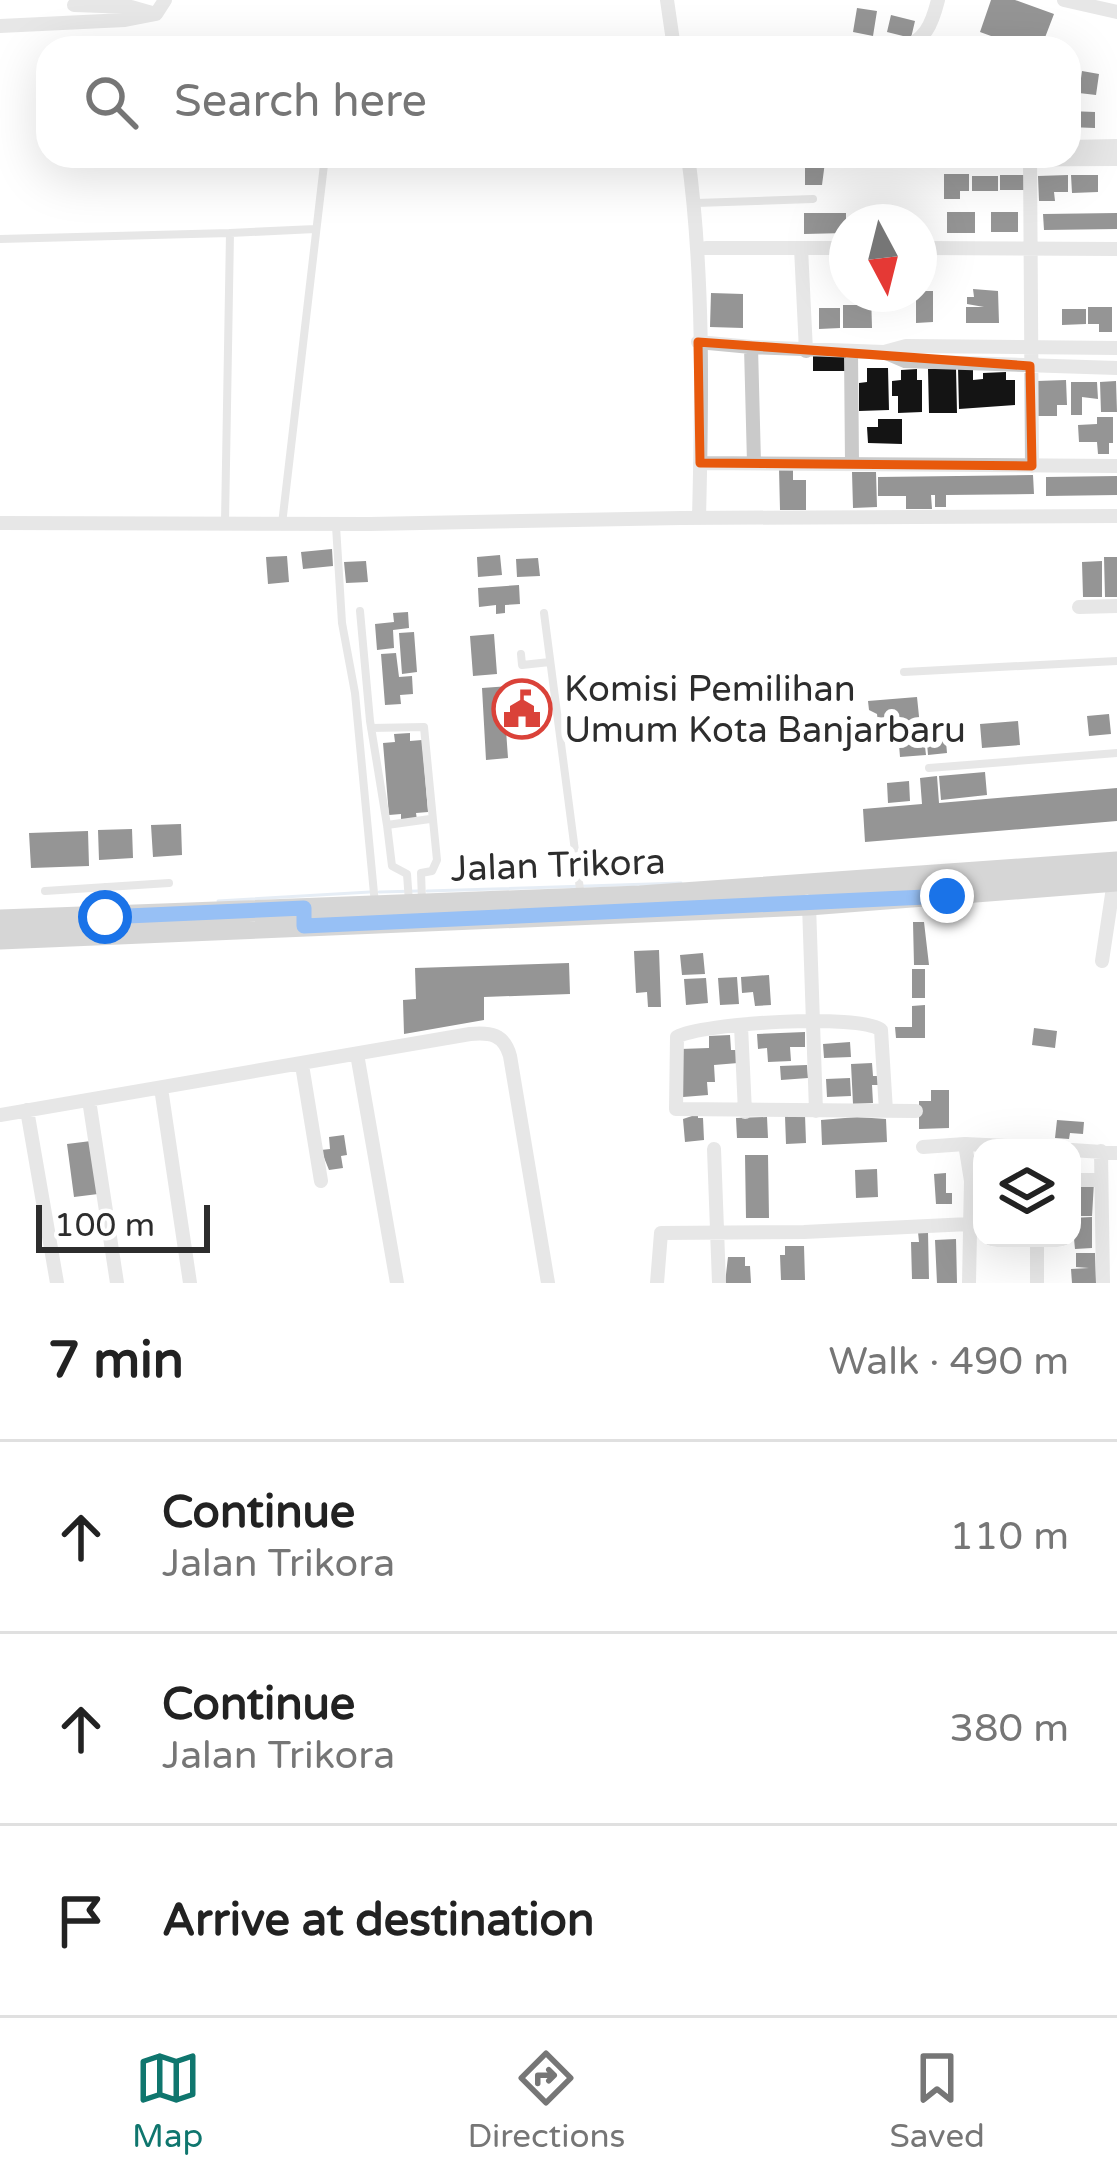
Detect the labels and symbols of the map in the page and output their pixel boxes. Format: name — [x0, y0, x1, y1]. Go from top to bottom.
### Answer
north arrow — [829, 204, 937, 312]
place label: Komisi Pemilihan Umum Kota Banjarbaru — [564, 668, 966, 752]
public building icon: Komisi Pemilihan Umum Kota Banjarbaru — [491, 678, 553, 740]
street label: Jalan Trikora — [450, 840, 666, 891]
route end — [920, 869, 974, 923]
route start — [78, 890, 132, 944]
scale bar — [36, 1199, 210, 1252]

